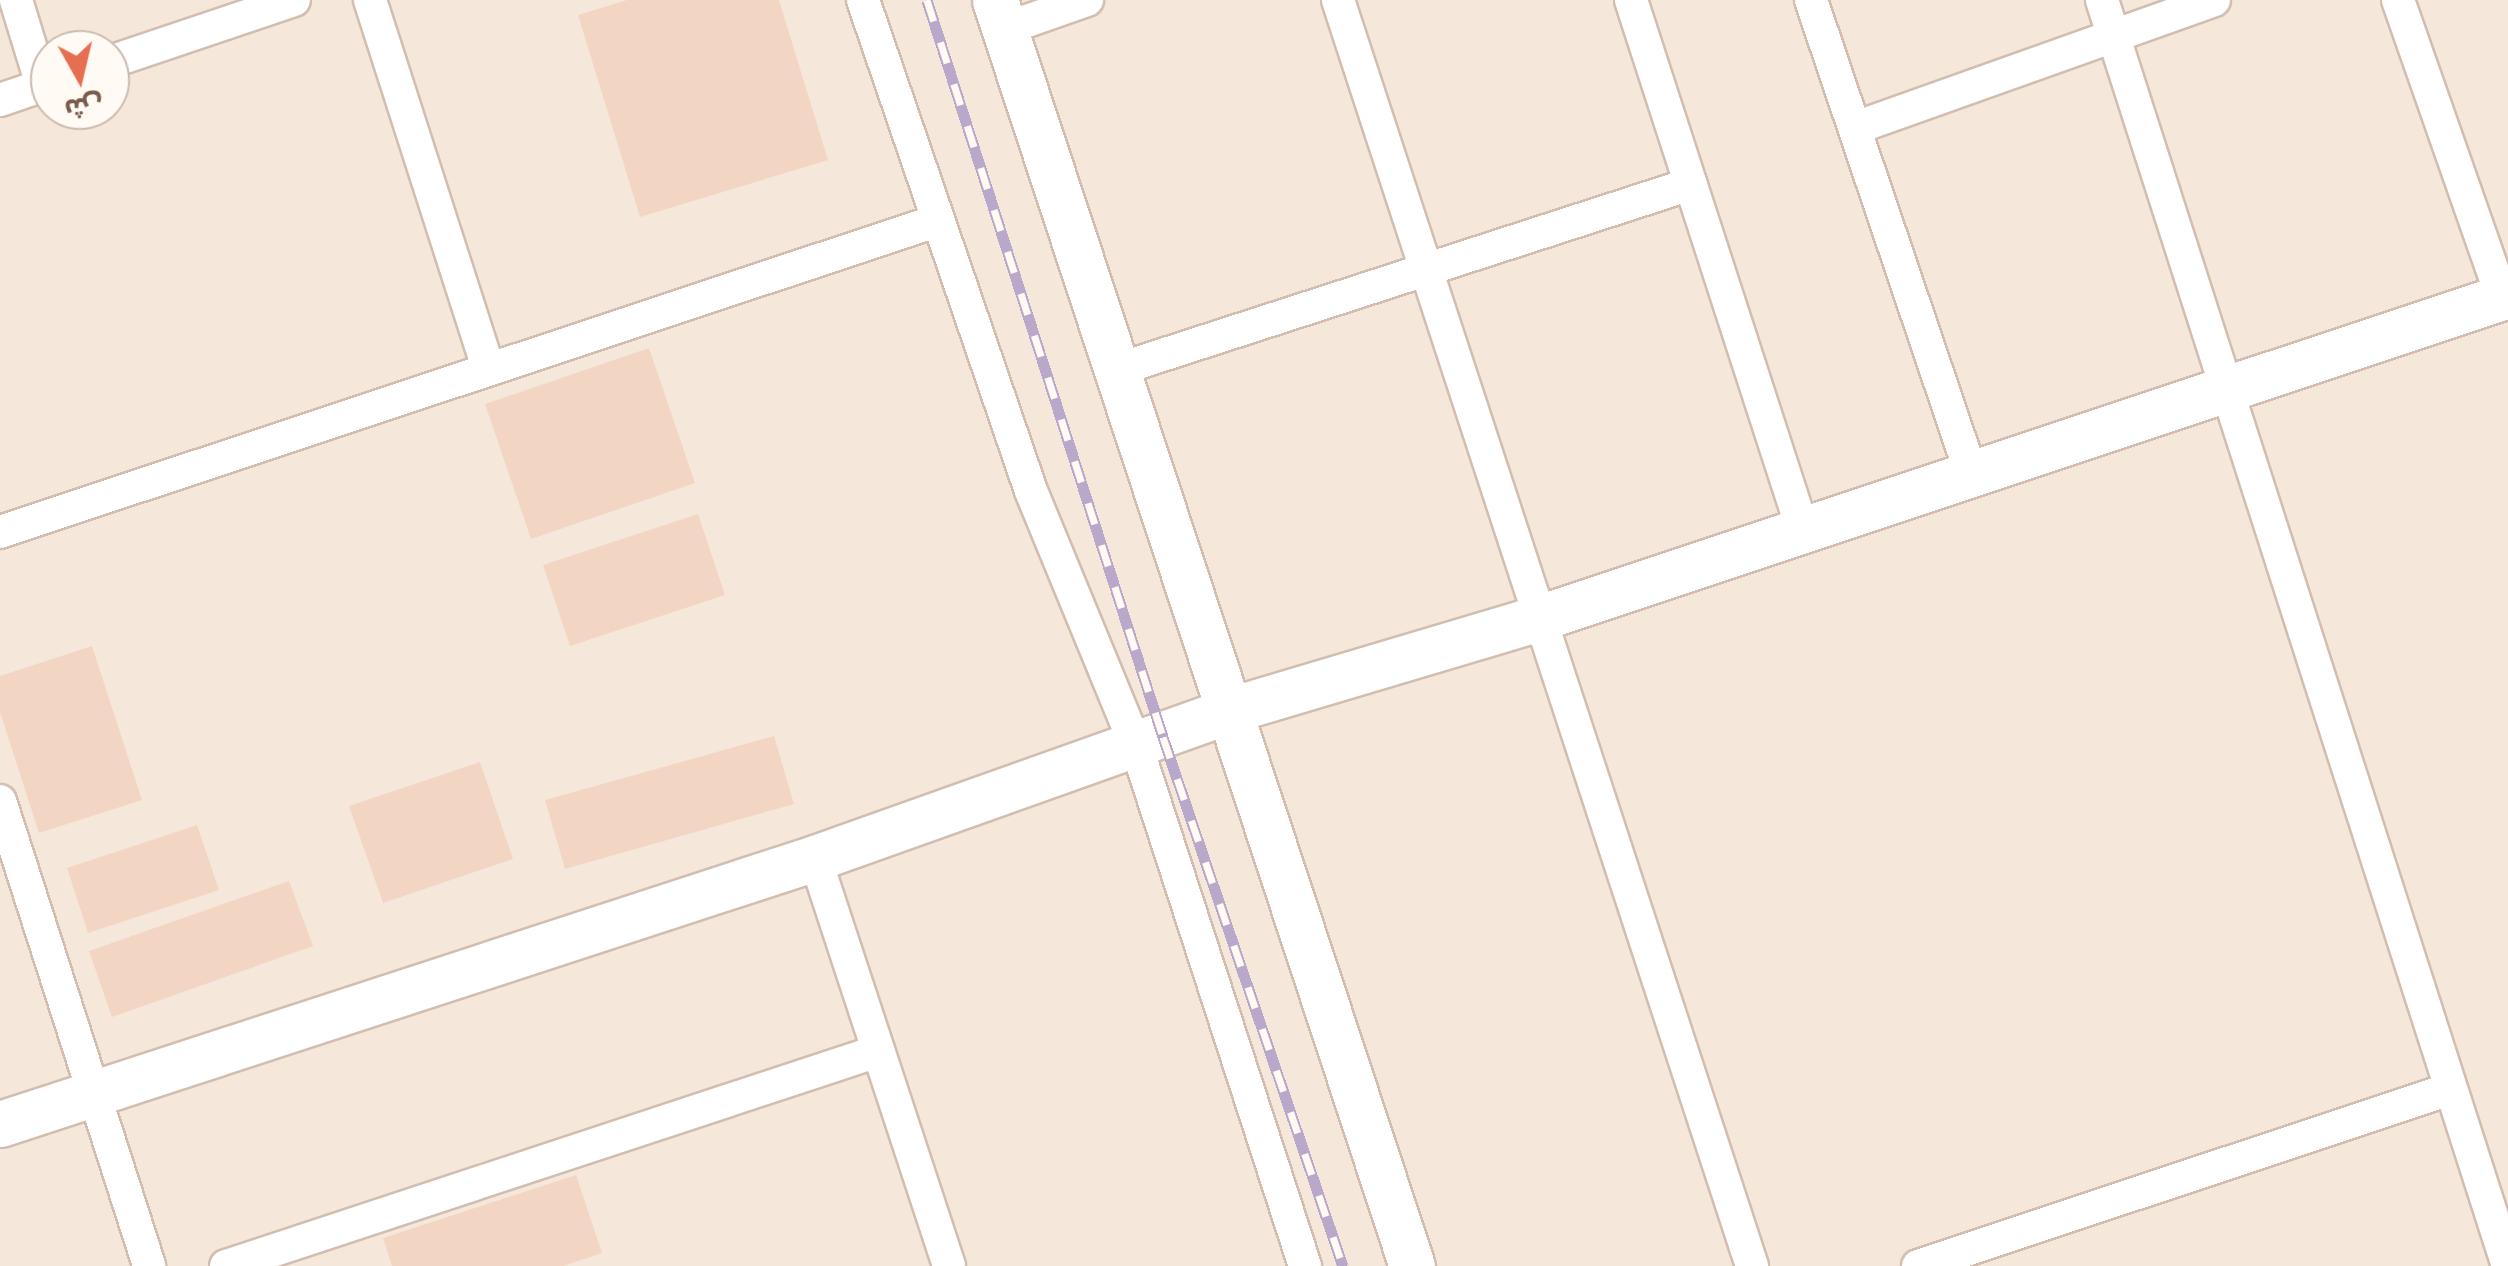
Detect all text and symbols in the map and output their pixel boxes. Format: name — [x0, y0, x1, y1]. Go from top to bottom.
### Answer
north arrow — [30, 30, 130, 130]
text: ش — [63, 88, 105, 127]

